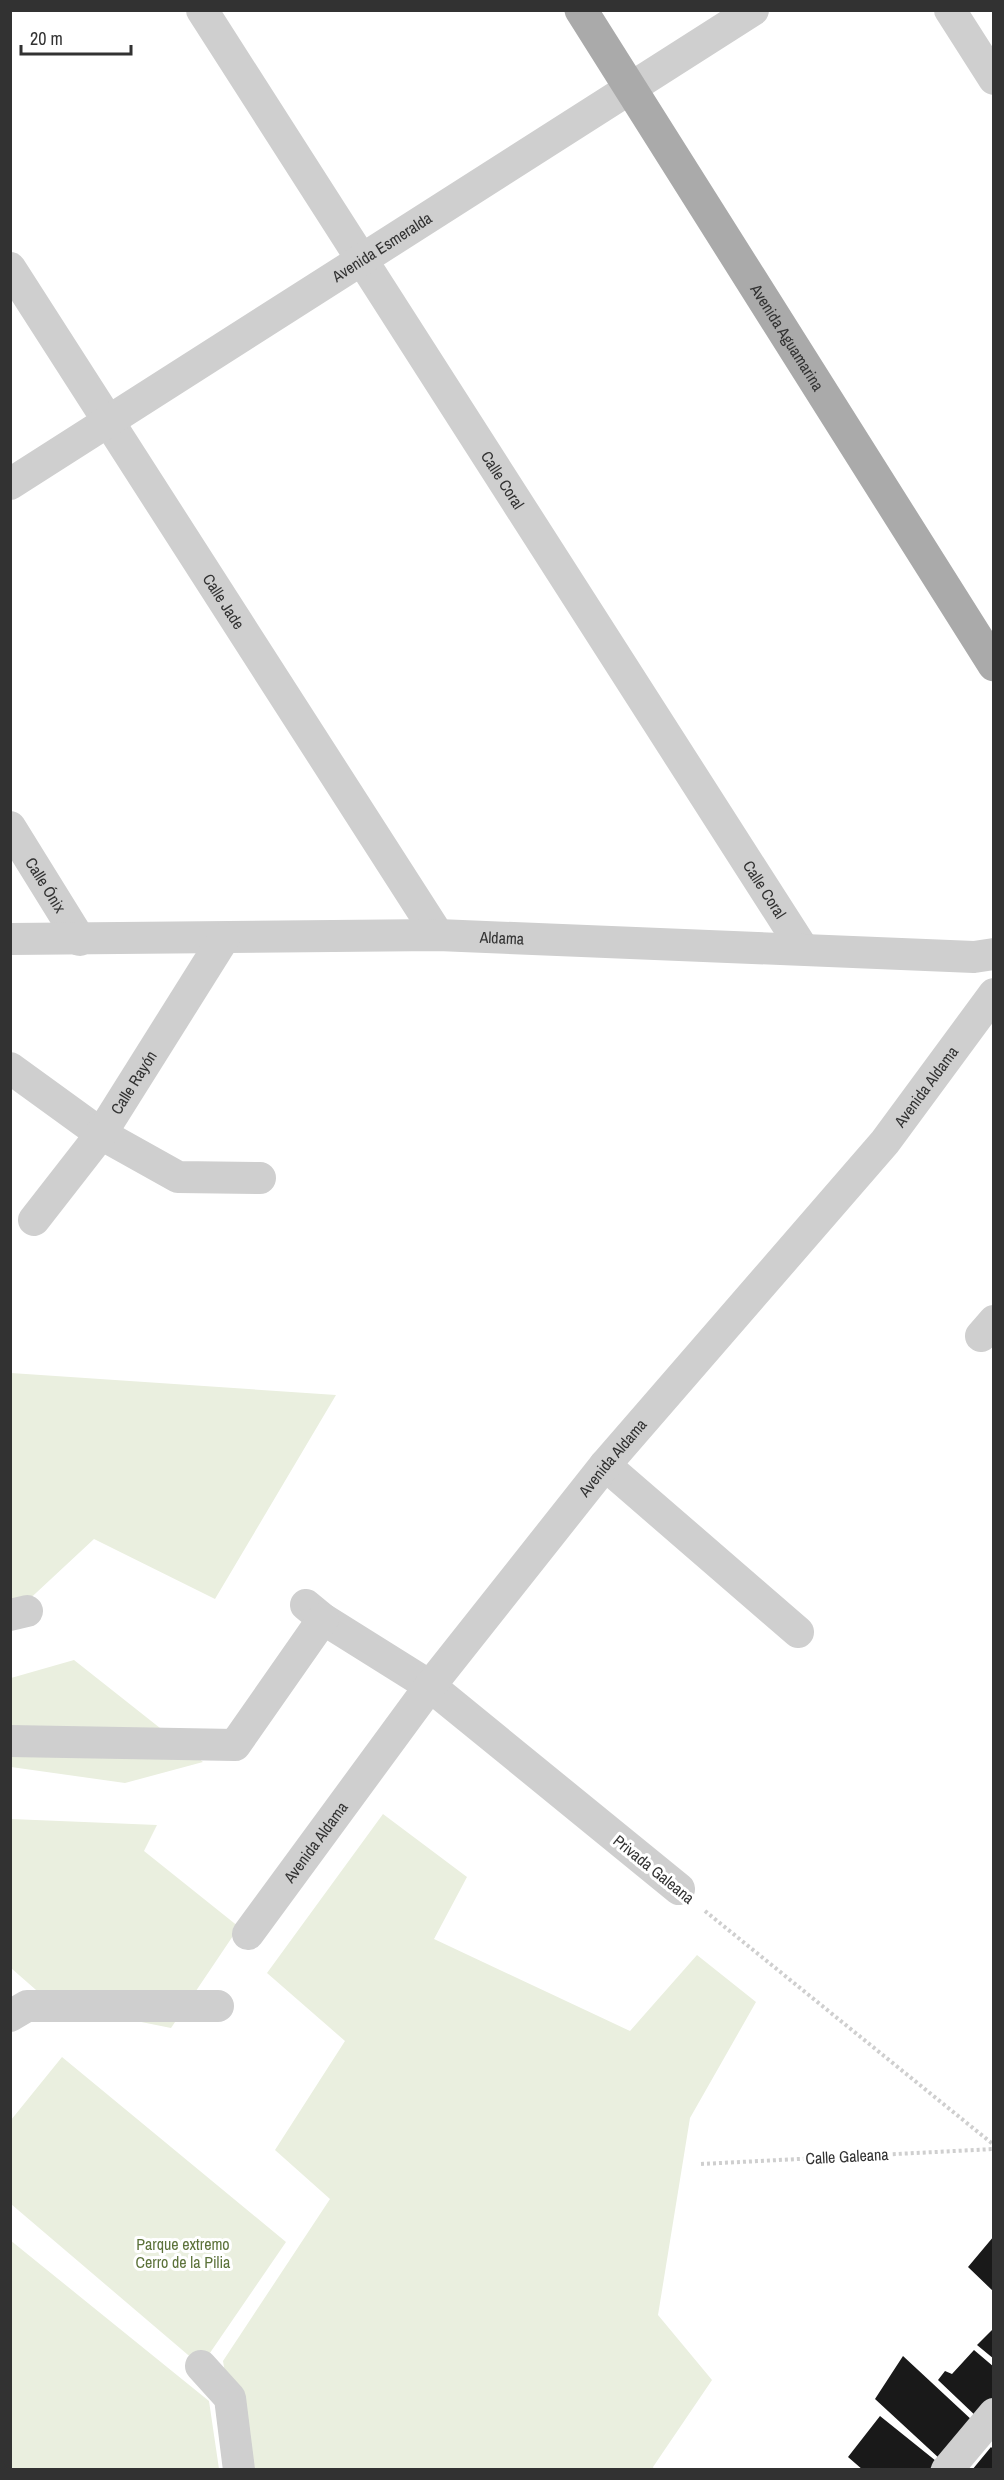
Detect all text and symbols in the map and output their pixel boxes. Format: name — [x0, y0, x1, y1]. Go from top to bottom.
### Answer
scale bar — [21, 18, 130, 56]
text: 20 m — [30, 26, 63, 51]
street label: Avenida Esmeralda — [327, 206, 436, 287]
street label: Avenida Aguamarina — [745, 279, 830, 396]
street label: Calle Coral — [476, 447, 530, 513]
street label: Calle Jade — [198, 569, 250, 633]
street label: Calle Ónix — [20, 853, 72, 917]
street label: Calle Coral — [738, 856, 792, 923]
street label: Aldama — [478, 926, 525, 950]
street label: Avenida Aldama — [888, 1041, 963, 1132]
street label: Calle Rayón — [105, 1046, 162, 1118]
street label: Avenida Aldama — [573, 1413, 652, 1502]
street label: Avenida Aldama — [278, 1797, 353, 1888]
street label: Privada Galeana — [609, 1829, 700, 1909]
street label: Calle Galeana — [805, 2143, 890, 2169]
park label: Parque extremo Cerro de la Pilia — [136, 2233, 231, 2273]

